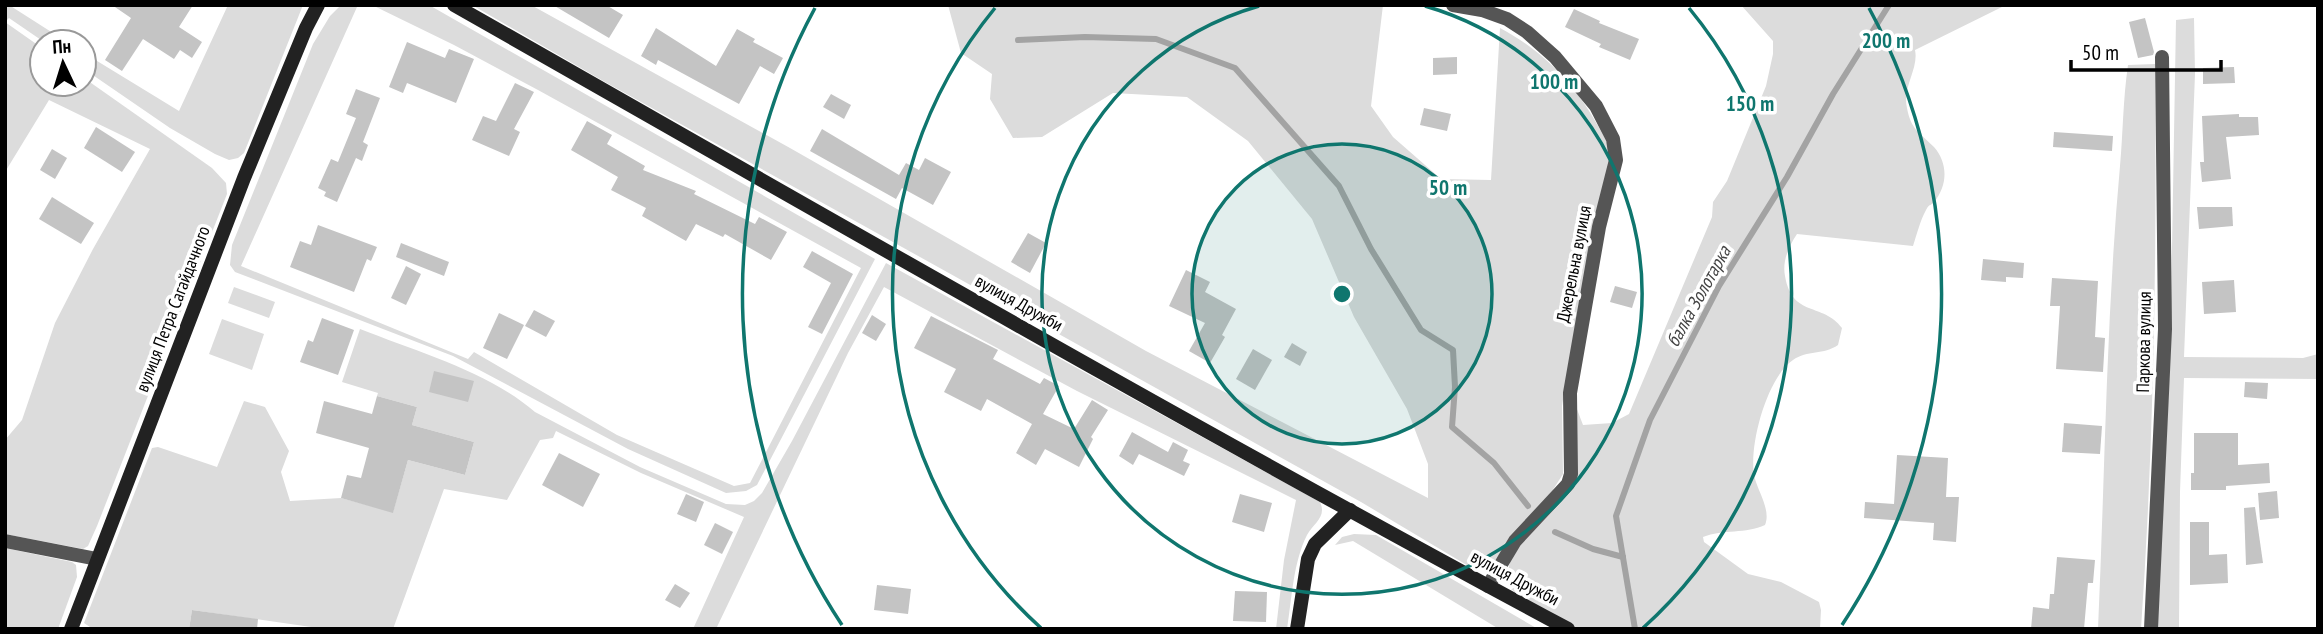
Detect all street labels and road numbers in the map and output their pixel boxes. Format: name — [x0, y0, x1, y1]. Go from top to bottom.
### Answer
street label: Джерельна вулиця — [1551, 203, 1596, 324]
street label: вулиця Петра Сагайдачного — [130, 222, 215, 395]
street label: вулиця Дружби — [971, 269, 1067, 336]
street label: Паркова вулиця — [2131, 291, 2156, 393]
street label: вулиця Дружби — [1467, 545, 1563, 610]

